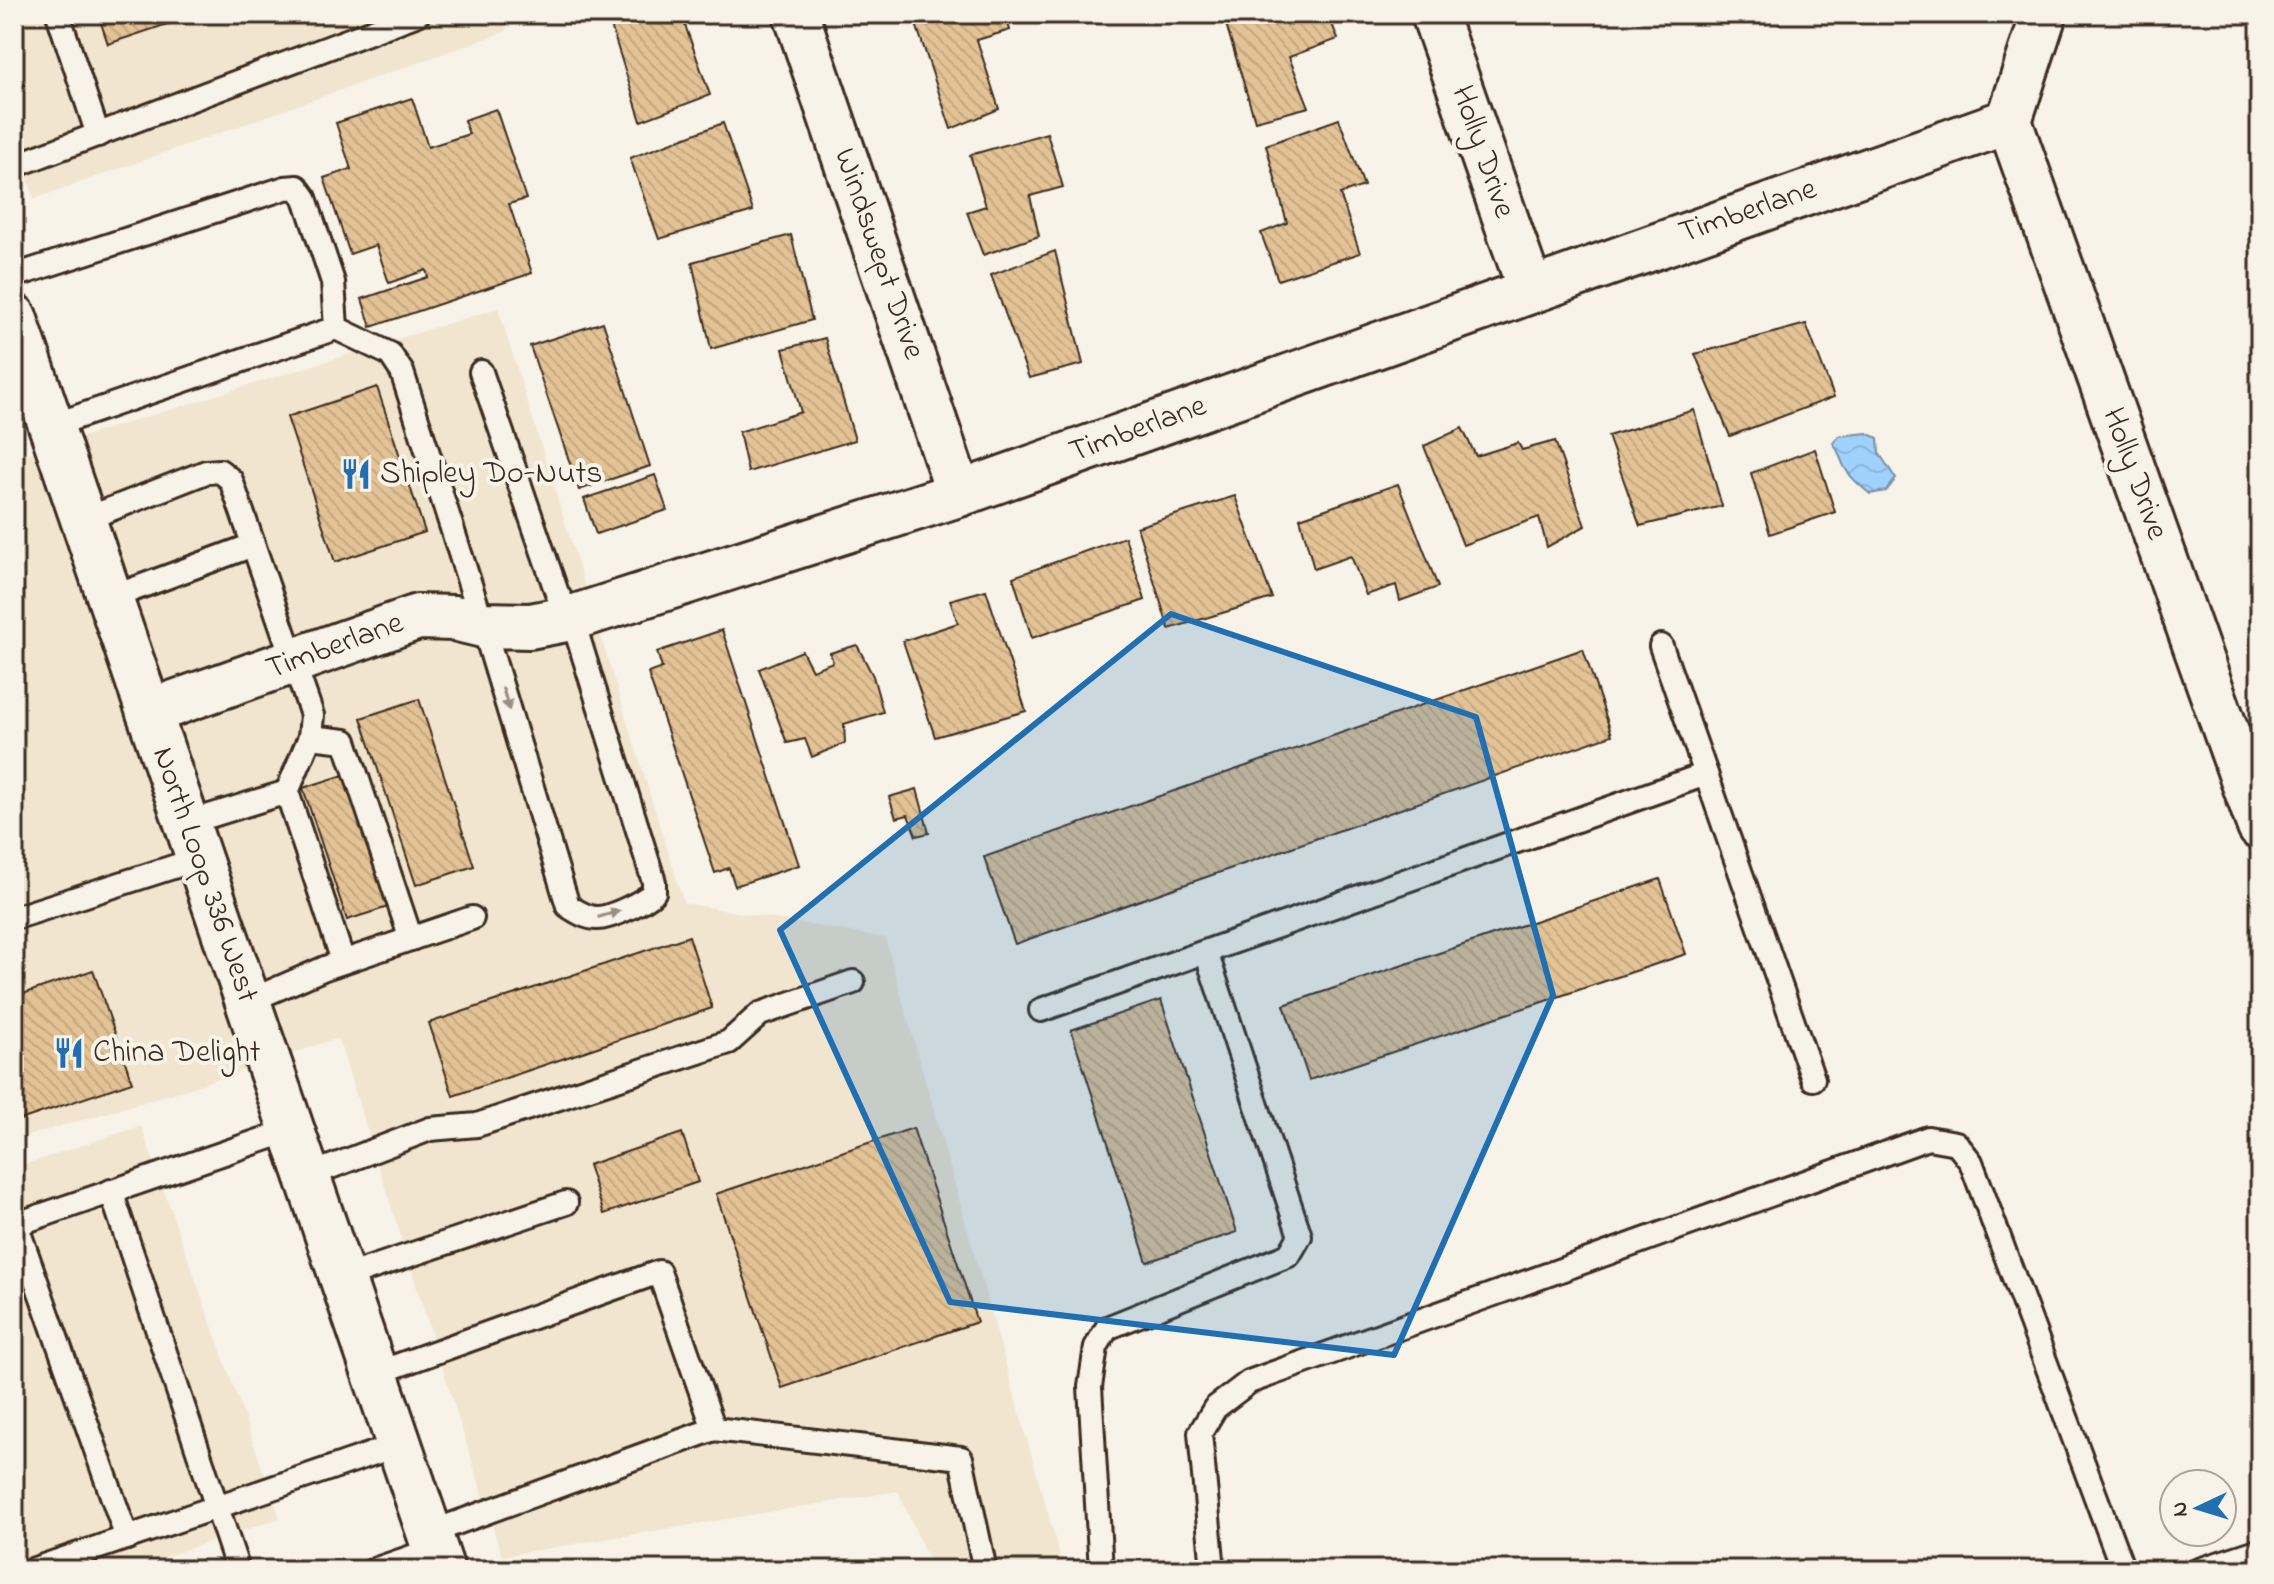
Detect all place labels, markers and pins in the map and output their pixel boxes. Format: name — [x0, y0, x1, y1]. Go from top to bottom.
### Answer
place label: Shipley Do-Nuts — [380, 451, 602, 498]
restaurant icon: Shipley Do-Nuts — [339, 457, 373, 491]
place label: China Delight — [93, 1030, 261, 1077]
restaurant icon: China Delight — [52, 1036, 86, 1070]

